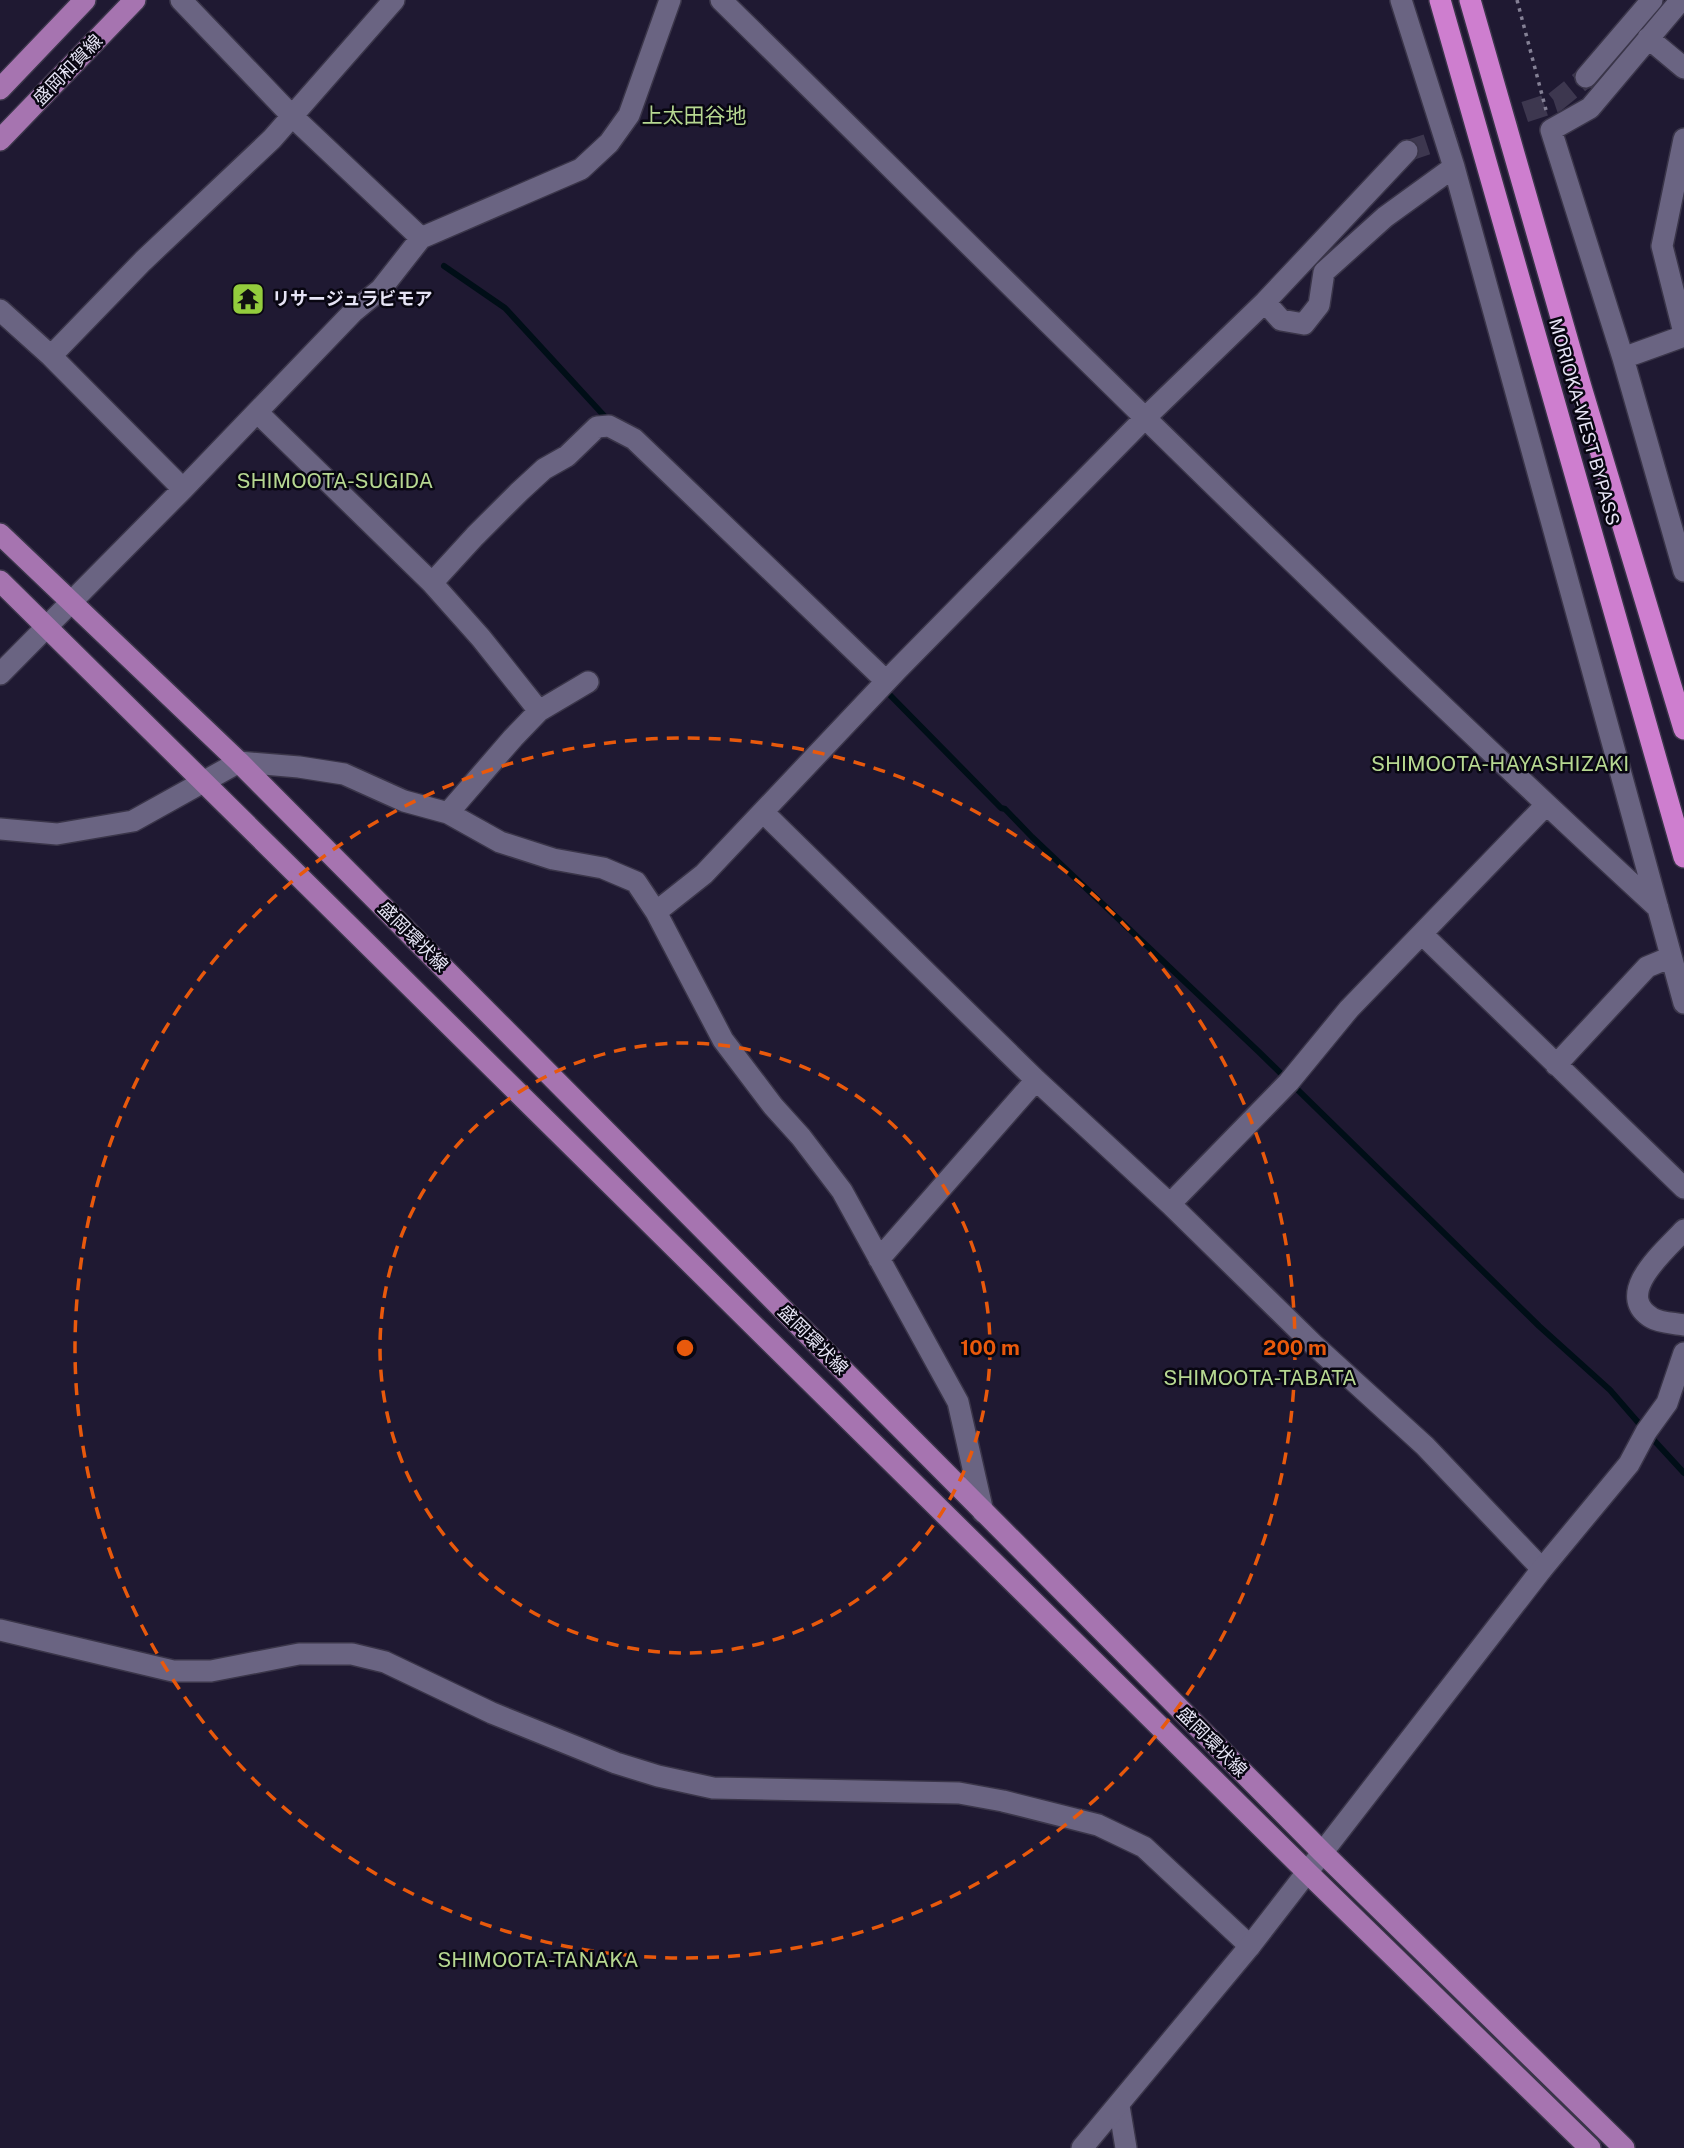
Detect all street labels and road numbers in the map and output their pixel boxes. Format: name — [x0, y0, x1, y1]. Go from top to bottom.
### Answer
street label: 盛岡和賀線 — [29, 30, 106, 109]
street label: MORIOKA-WEST BYPASS — [1545, 316, 1624, 528]
street label: 盛岡環状線 — [374, 897, 453, 976]
street label: 盛岡環状線 — [774, 1300, 853, 1379]
street label: 盛岡環状線 — [1173, 1702, 1252, 1781]

